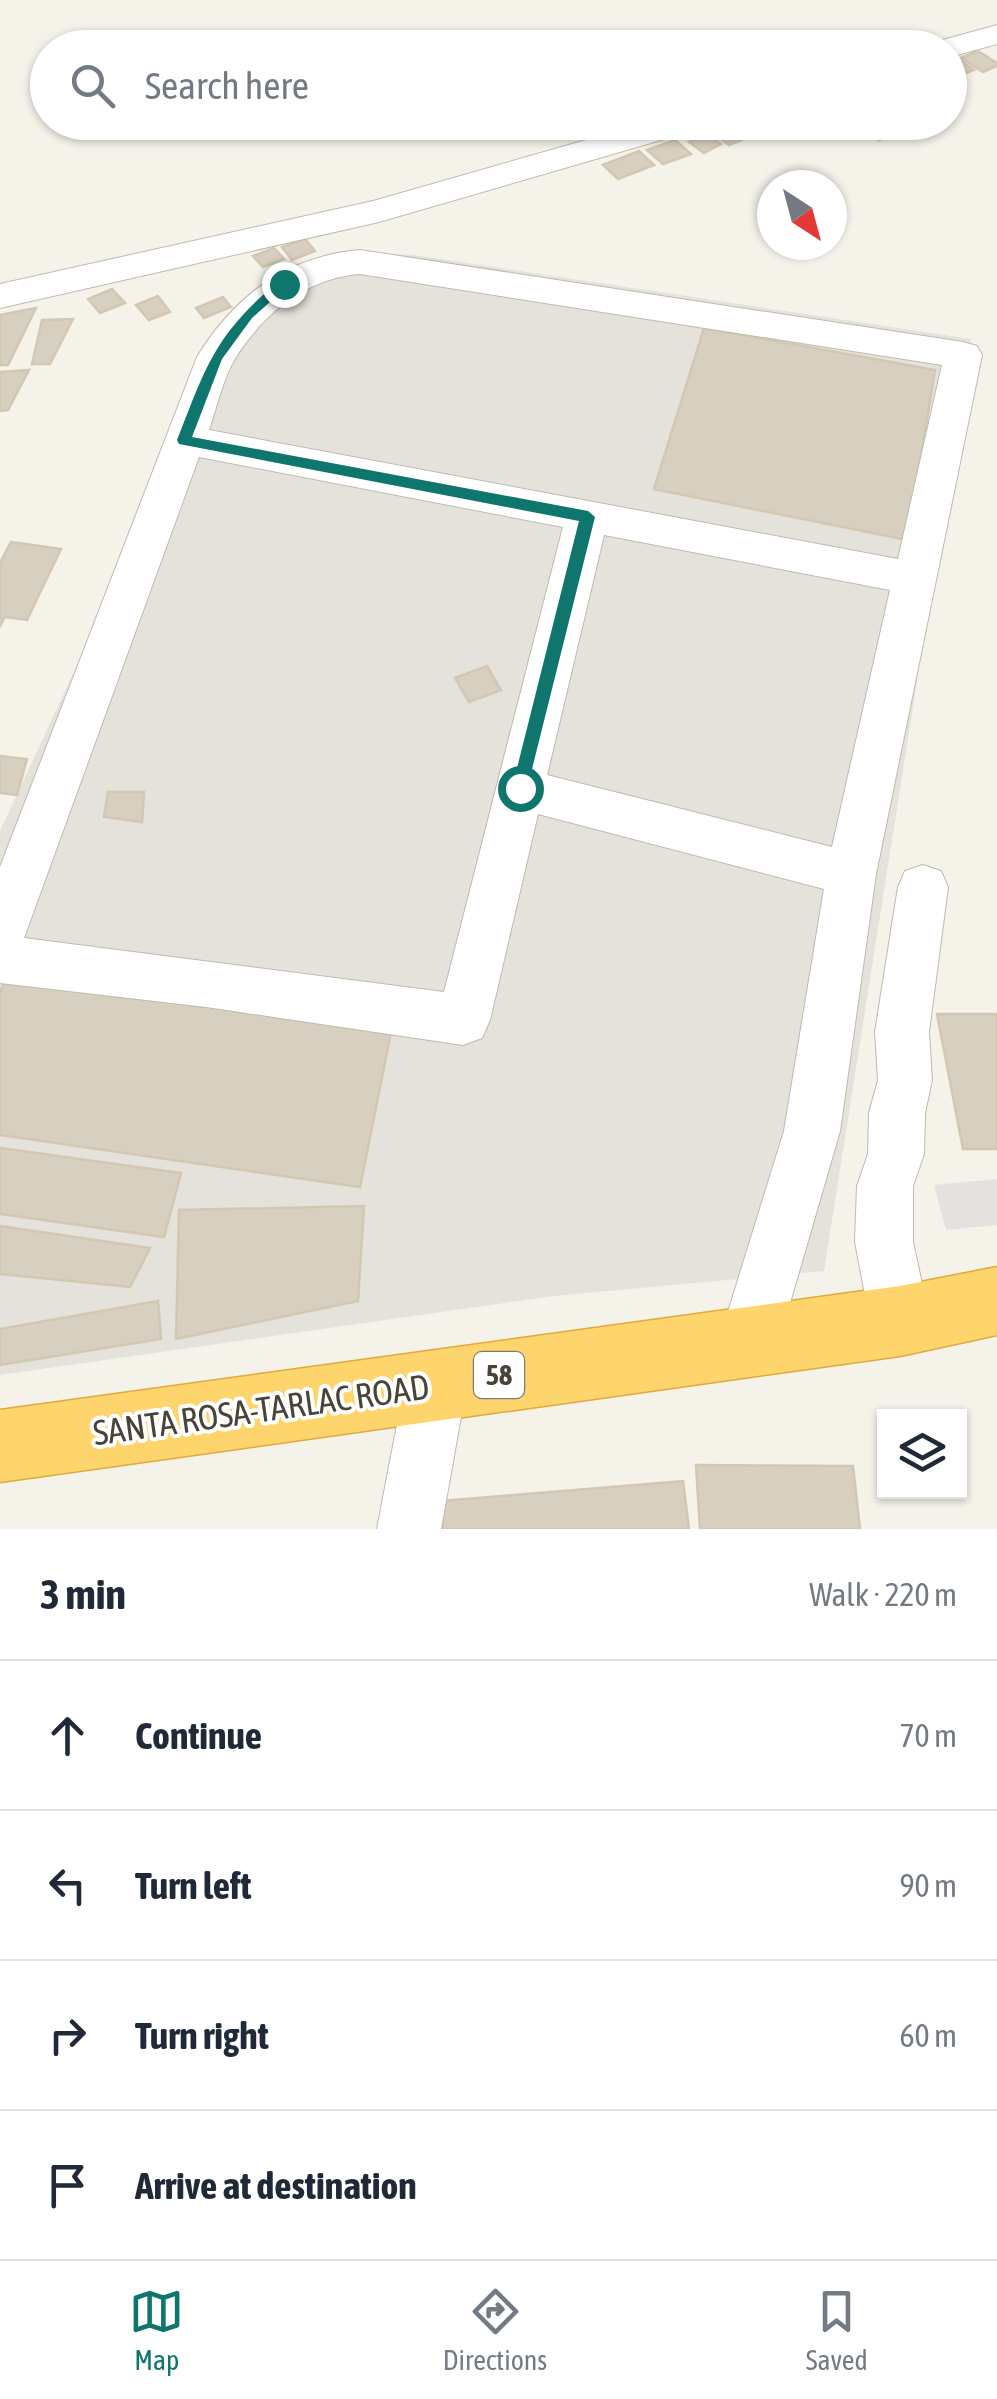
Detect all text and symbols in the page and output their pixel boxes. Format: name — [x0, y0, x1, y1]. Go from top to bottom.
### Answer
search box — [30, 30, 967, 140]
icon: search — [65, 58, 120, 113]
text: Search here — [145, 64, 309, 107]
north arrow — [757, 170, 847, 260]
route end — [262, 262, 308, 308]
route start — [498, 766, 544, 812]
road number: 58 — [474, 1352, 524, 1398]
street label: SANTA ROSA-TARLAC ROAD — [90, 1366, 432, 1452]
map controls — [877, 1409, 967, 1499]
button: layers — [877, 1409, 967, 1499]
text: 3 min — [40, 1570, 126, 1618]
text: Walk · 220 m — [809, 1576, 957, 1613]
icon: ahead — [40, 1708, 95, 1763]
text: Continue — [135, 1714, 262, 1757]
text: 70 m — [899, 1717, 957, 1754]
icon: left — [40, 1858, 95, 1913]
text: Turn left — [135, 1864, 251, 1907]
text: 90 m — [899, 1867, 957, 1904]
icon: right — [40, 2008, 95, 2063]
text: Turn right — [135, 2014, 269, 2057]
text: 60 m — [899, 2017, 957, 2054]
icon: arrive — [40, 2158, 95, 2213]
text: Arrive at destination — [135, 2164, 417, 2207]
tab: Map — [129, 2284, 184, 2376]
tab: Directions — [443, 2284, 547, 2376]
tab: Saved — [806, 2284, 868, 2376]

